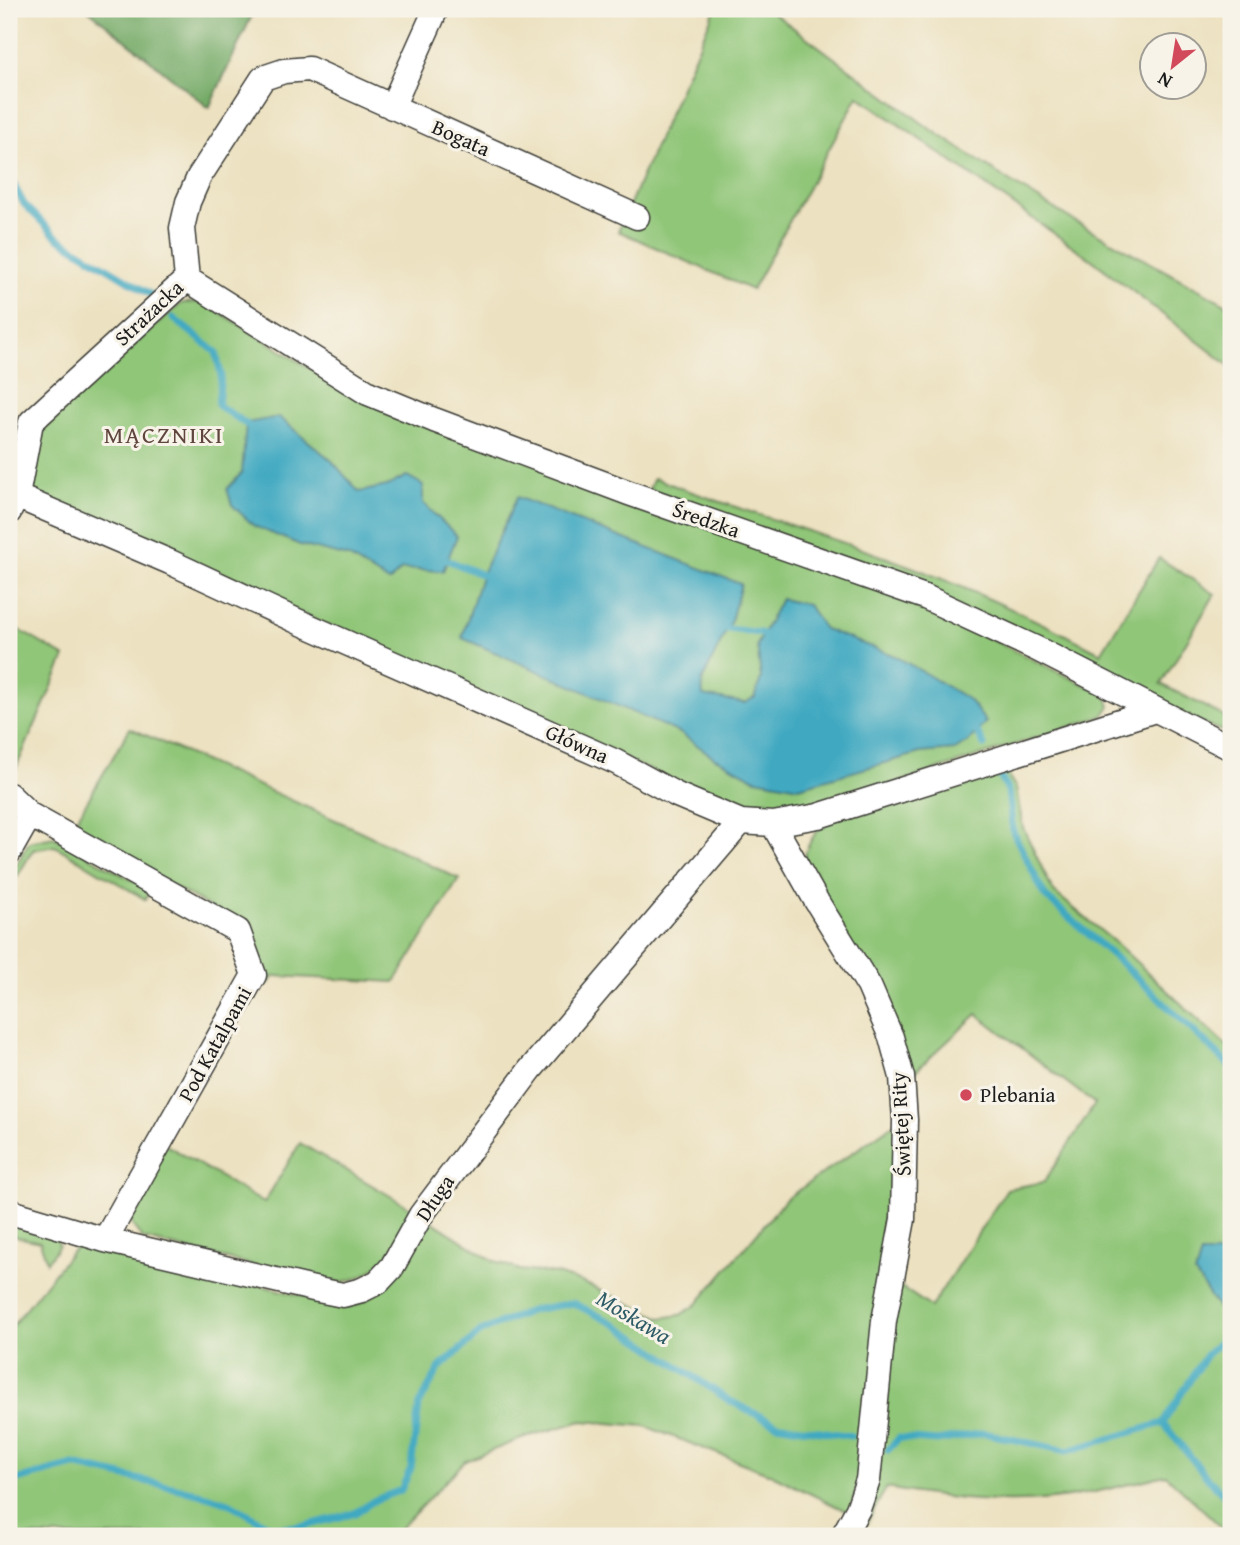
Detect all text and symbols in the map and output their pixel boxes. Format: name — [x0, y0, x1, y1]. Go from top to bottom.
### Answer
north arrow — [1138, 32, 1208, 102]
text: N — [1152, 65, 1177, 96]
street label: Bogata — [427, 111, 495, 164]
street label: Strażacka — [107, 272, 190, 353]
district label: MĄCZNIKI — [104, 417, 224, 452]
street label: Średzka — [668, 494, 744, 546]
street label: Główna — [541, 716, 614, 771]
street label: Pod Katalpami — [170, 980, 259, 1107]
street label: Świętej Rity — [882, 1071, 919, 1177]
place label: Plebania — [980, 1079, 1056, 1110]
marker: Plebania — [958, 1087, 974, 1103]
street label: Długa — [408, 1168, 462, 1227]
water label: Moskawa — [591, 1281, 678, 1352]

